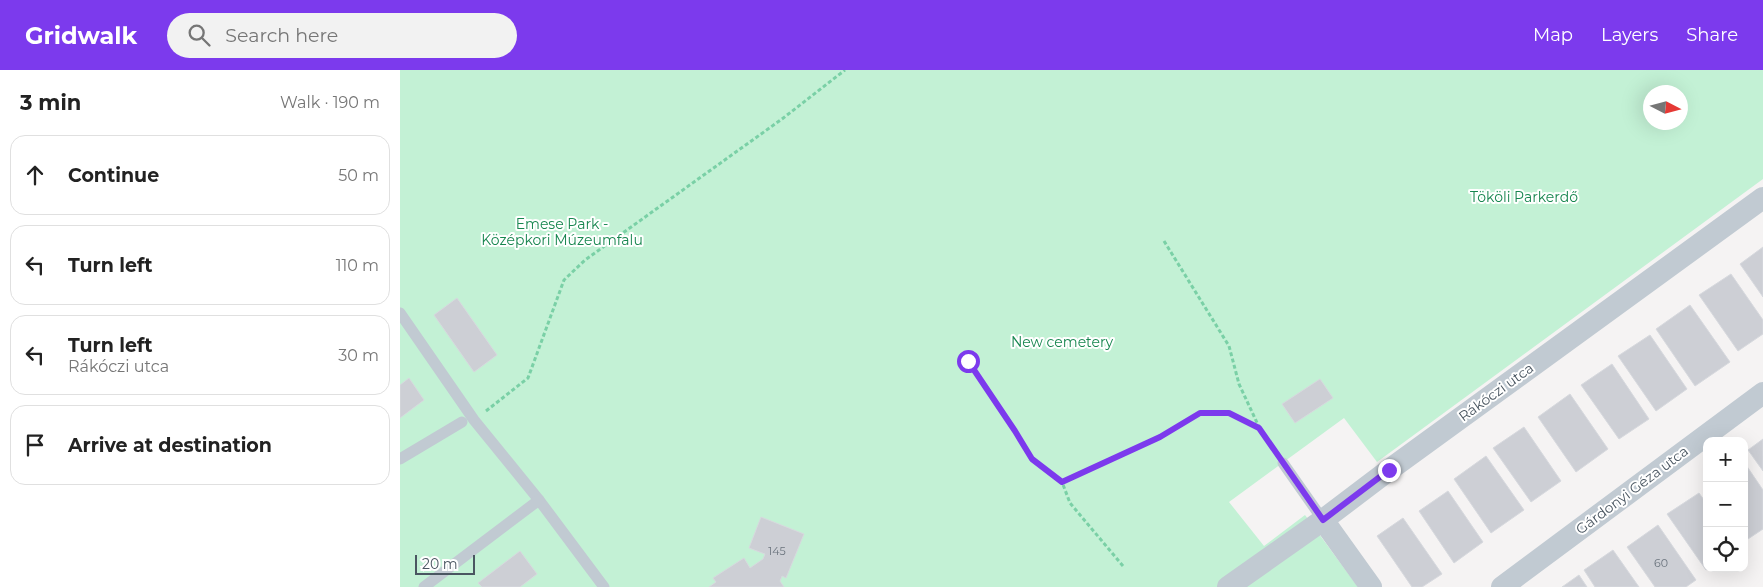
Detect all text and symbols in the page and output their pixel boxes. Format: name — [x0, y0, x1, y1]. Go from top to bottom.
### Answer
search box — [167, 13, 517, 58]
text: Gridwalk — [25, 21, 137, 50]
icon: search — [185, 21, 213, 49]
text: Search here — [225, 24, 338, 47]
text: Map — [1533, 24, 1573, 46]
text: Layers — [1601, 24, 1658, 46]
text: Share — [1686, 24, 1738, 46]
north arrow — [1643, 85, 1688, 130]
text: 3 min — [20, 90, 81, 115]
text: Walk · 190 m — [280, 93, 380, 112]
icon: ahead — [21, 161, 49, 189]
text: Continue — [68, 164, 159, 187]
text: 50 m — [338, 166, 379, 185]
park label: Tököli Parkerdő — [1470, 188, 1578, 206]
park label: Emese Park - Középkori Múzeumfalu — [481, 215, 643, 249]
icon: left — [21, 251, 49, 279]
text: Turn left — [68, 254, 153, 277]
text: 110 m — [336, 256, 379, 275]
park label: New cemetery — [1011, 333, 1114, 351]
text: Turn left — [68, 334, 153, 357]
icon: left — [21, 341, 49, 369]
text: 30 m — [338, 346, 379, 365]
route start — [957, 350, 980, 373]
text: Rákóczi utca — [68, 357, 169, 376]
street label: Rákóczi utca — [1455, 359, 1537, 425]
icon: arrive — [21, 431, 49, 459]
text: Arrive at destination — [68, 434, 272, 457]
map controls — [1703, 437, 1748, 572]
button: + — [1703, 437, 1748, 482]
street label: Gárdonyi Géza utca — [1572, 442, 1692, 538]
route end — [1378, 459, 1401, 482]
button: − — [1703, 482, 1748, 527]
button: locate — [1703, 527, 1748, 572]
house number: 145 — [768, 544, 786, 558]
scale bar — [415, 552, 475, 575]
text: 20 m — [422, 555, 458, 573]
house number: 60 — [1654, 556, 1668, 570]

